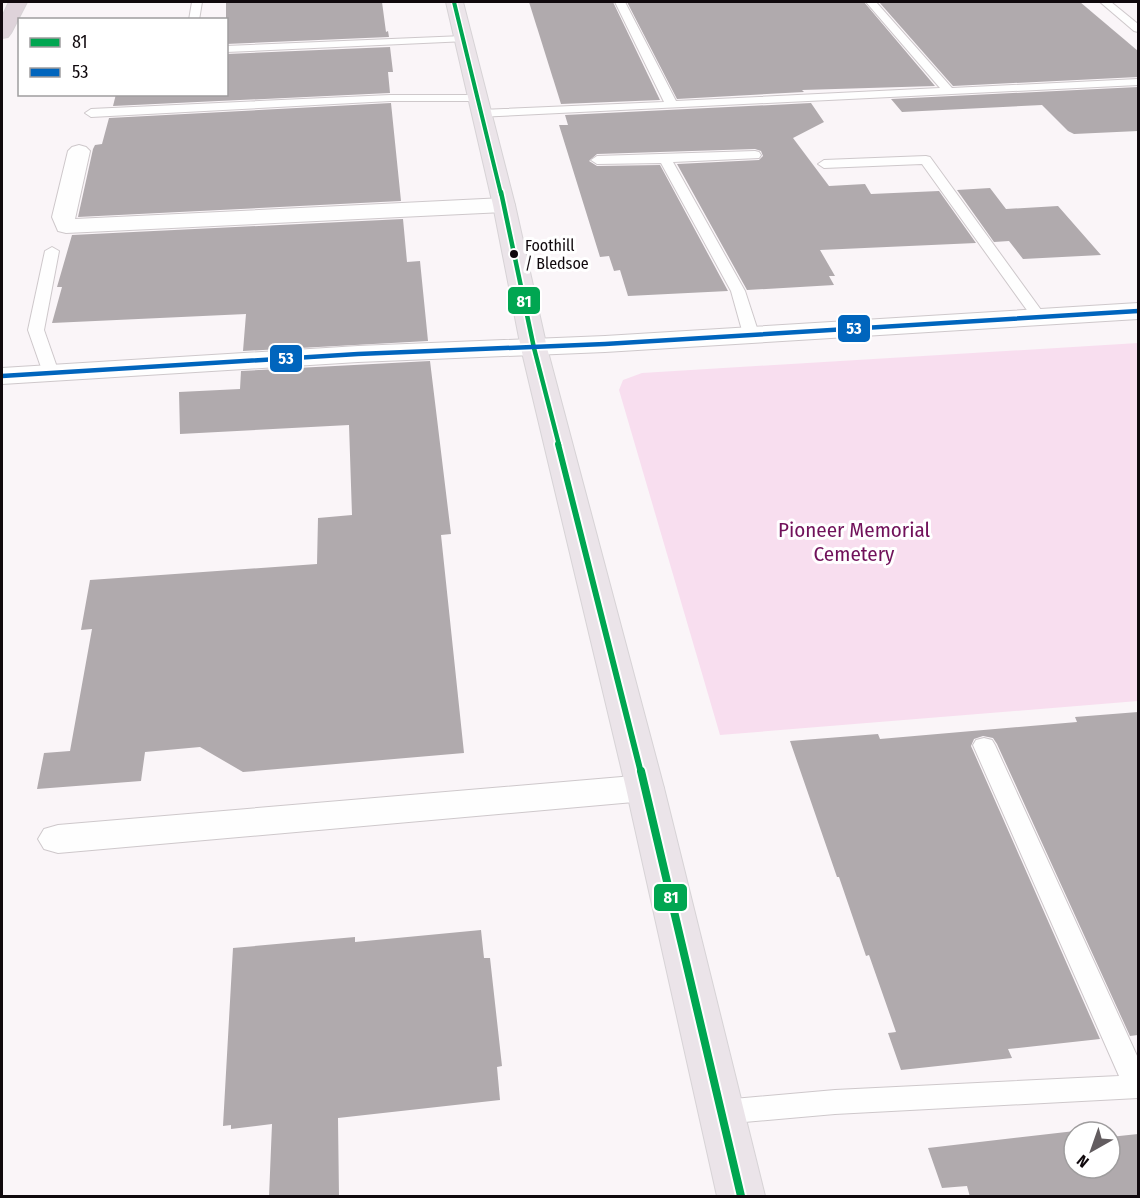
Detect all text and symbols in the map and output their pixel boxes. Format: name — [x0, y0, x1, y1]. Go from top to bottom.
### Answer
legend — [18, 18, 228, 96]
text: 81 — [72, 31, 88, 53]
text: 53 — [72, 61, 88, 83]
place label: Foothill / Bledsoe — [525, 236, 589, 273]
marker: Foothill / Bledsoe — [508, 248, 520, 260]
line badge: 81 — [507, 286, 541, 315]
text: 81 — [517, 292, 531, 311]
line badge: 53 — [837, 314, 871, 343]
text: 53 — [846, 319, 862, 338]
line badge: 53 — [269, 344, 303, 373]
text: 53 — [278, 349, 294, 368]
park label: Pioneer Memorial Cemetery — [778, 517, 931, 567]
line badge: 81 — [653, 883, 688, 912]
text: 81 — [664, 888, 678, 907]
north arrow — [1062, 1120, 1122, 1180]
text: N — [1073, 1151, 1092, 1171]

